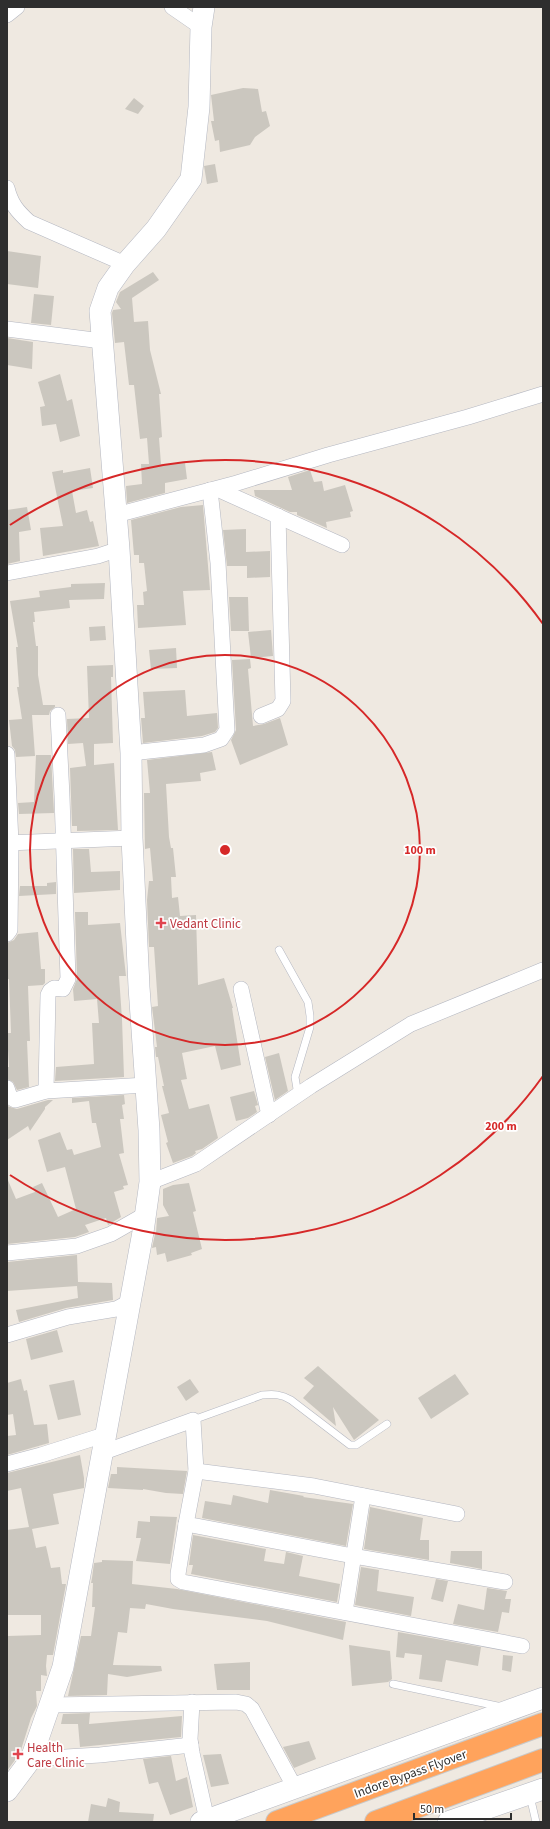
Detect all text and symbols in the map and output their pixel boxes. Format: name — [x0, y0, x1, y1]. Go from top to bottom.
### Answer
text: 100 m — [404, 842, 436, 859]
centre of rings — [218, 843, 232, 857]
place label: Vedant Clinic — [170, 915, 241, 933]
marker: Vedant Clinic — [155, 917, 167, 929]
text: 200 m — [485, 1118, 517, 1135]
place label: Health Care Clinic — [27, 1739, 85, 1772]
street label: Indore Bypass Flyover — [352, 1745, 470, 1803]
marker: Health Care Clinic — [12, 1748, 24, 1760]
scale bar — [414, 1795, 511, 1821]
text: 50 m — [420, 1801, 444, 1818]

